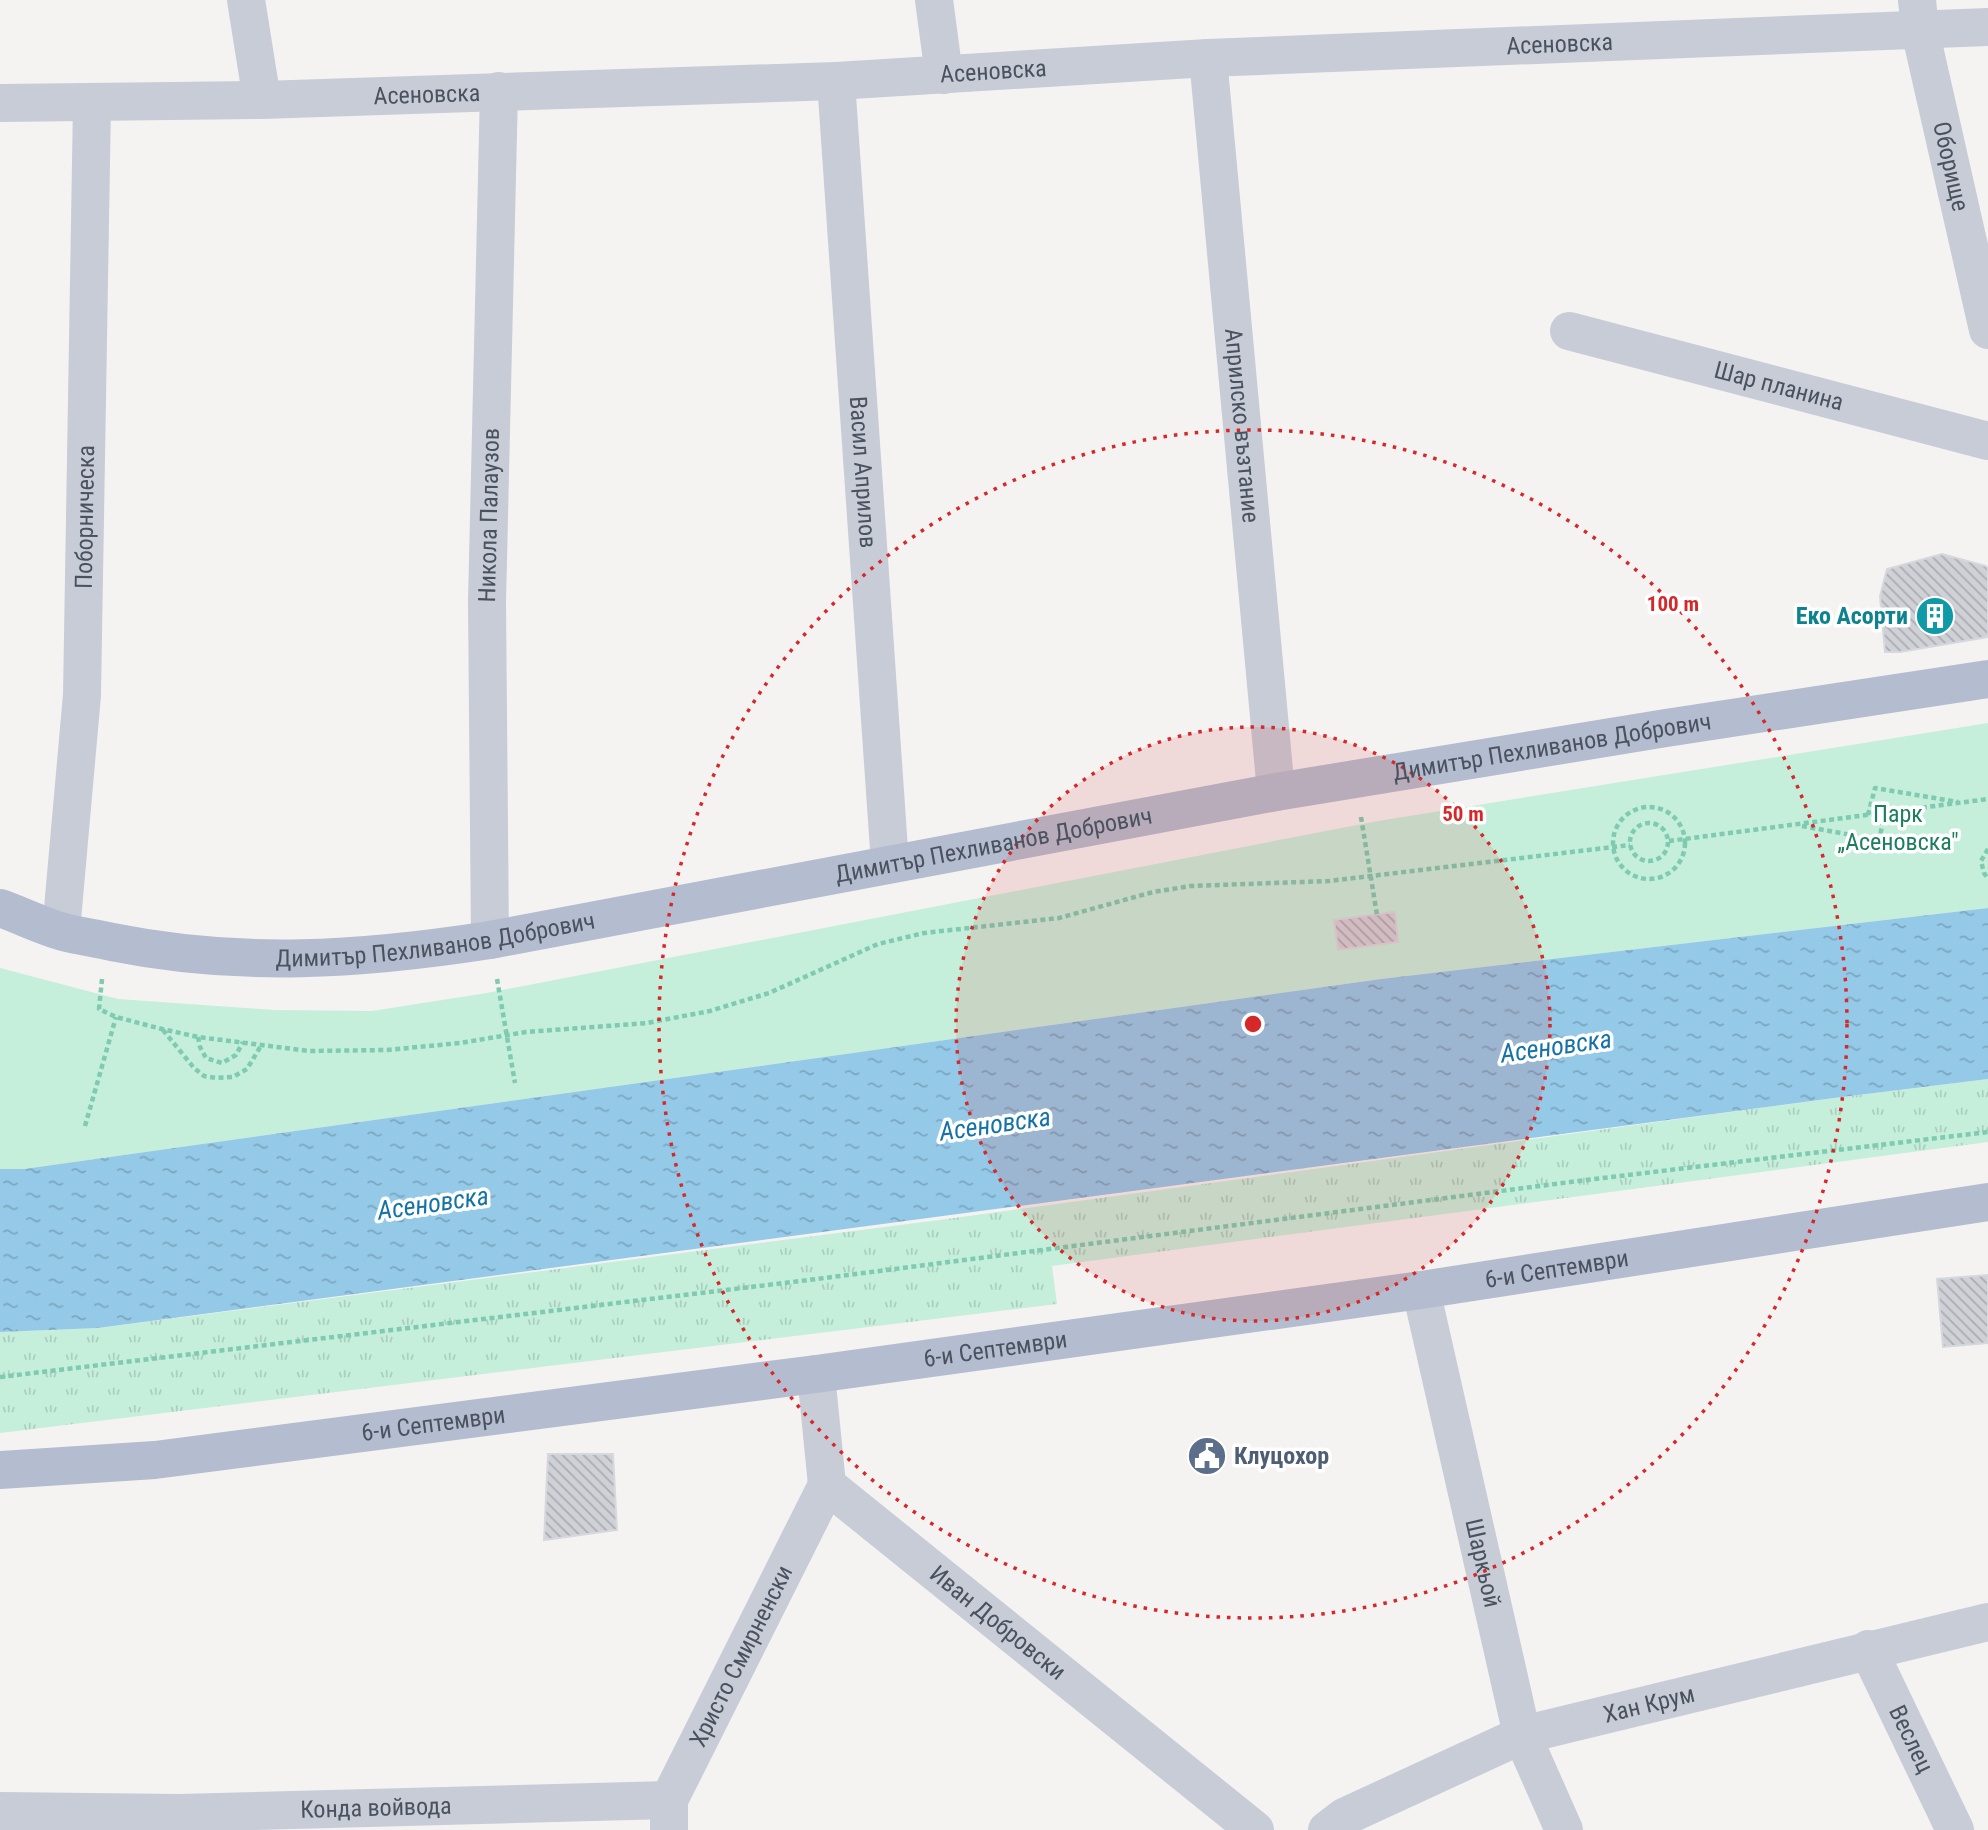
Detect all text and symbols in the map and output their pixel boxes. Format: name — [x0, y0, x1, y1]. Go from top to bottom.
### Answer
street label: Асеновска — [1506, 28, 1614, 60]
street label: Асеновска — [939, 54, 1047, 89]
street label: Асеновска — [373, 79, 481, 110]
street label: Оборище — [1927, 119, 1975, 214]
street label: Априлско възтание — [1219, 327, 1265, 524]
street label: Шар планина — [1711, 356, 1847, 416]
street label: Васил Априлов — [844, 395, 882, 549]
street label: Никола Палаузов — [473, 428, 505, 603]
street label: Поборническа — [70, 445, 100, 589]
text: 100 m — [1647, 592, 1699, 616]
building icon: Еко Асорти — [1914, 595, 1956, 637]
place label: Еко Асорти — [1796, 602, 1908, 630]
street label: Димитър Пехливанов Добрович — [1391, 707, 1713, 787]
park label: Парк „Асеновска" — [1837, 800, 1959, 856]
street label: Димитър Пехливанов Добрович — [833, 802, 1154, 889]
text: 50 m — [1442, 802, 1484, 826]
street label: Димитър Пехливанов Добрович — [275, 907, 597, 972]
centre of rings — [1241, 1012, 1265, 1036]
water label: Асеновска — [1497, 1023, 1614, 1069]
water label: Асеновска — [936, 1101, 1053, 1147]
water label: Асеновска — [374, 1180, 491, 1226]
street label: 6-и Септември — [1483, 1244, 1630, 1294]
street label: 6-и Септември — [922, 1325, 1069, 1373]
street label: 6-и Септември — [360, 1401, 507, 1447]
public building icon: Клуцохор — [1186, 1435, 1228, 1477]
place label: Клуцохор — [1234, 1442, 1329, 1470]
street label: Шаркьой — [1459, 1516, 1507, 1610]
street label: Иван Добровски — [924, 1560, 1071, 1686]
street label: Христо Смирненски — [684, 1561, 798, 1752]
street label: Хан Крум — [1601, 1680, 1697, 1729]
street label: Веслец — [1883, 1701, 1939, 1777]
street label: Конда войвода — [300, 1792, 452, 1824]

